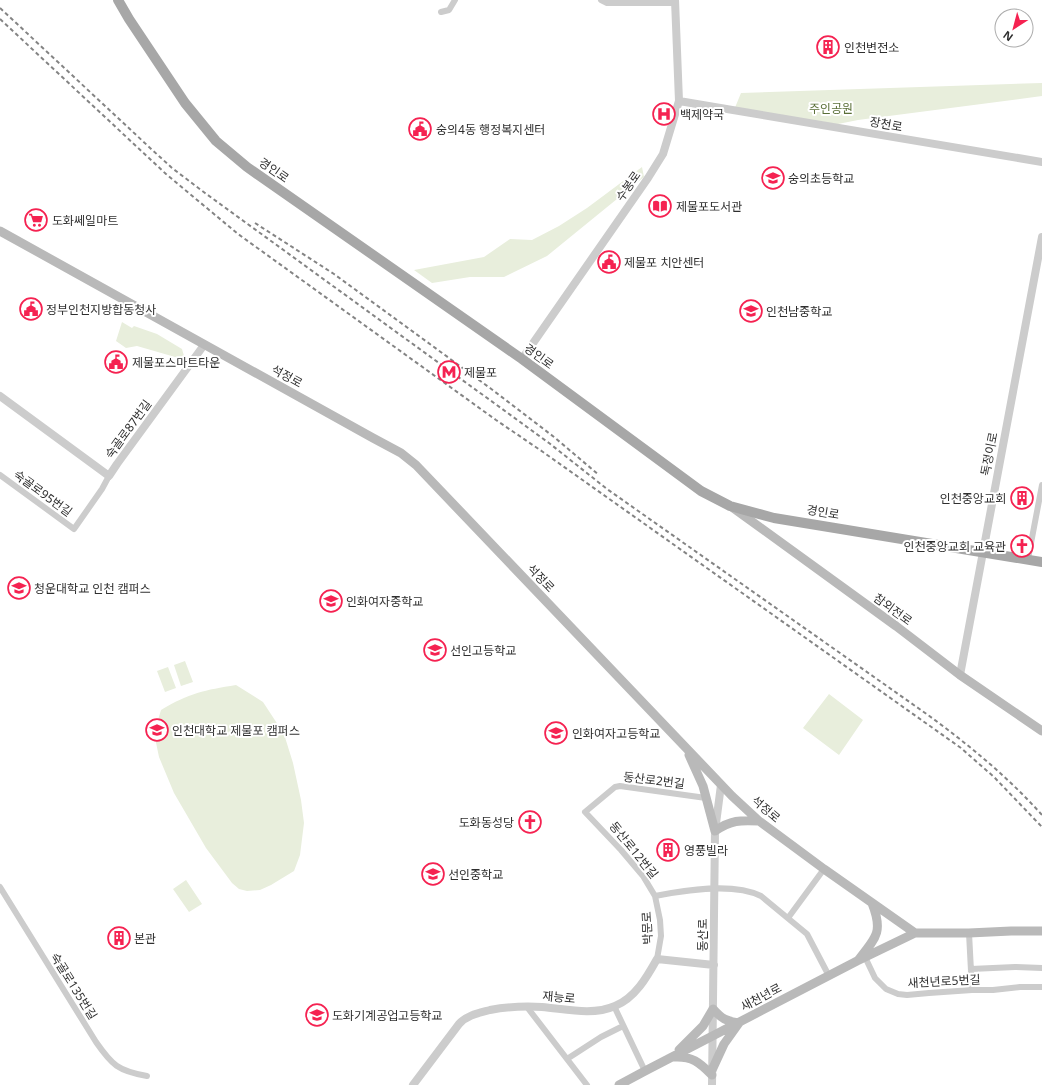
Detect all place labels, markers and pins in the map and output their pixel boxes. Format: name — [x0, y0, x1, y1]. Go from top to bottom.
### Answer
building icon: 인천변전소 — [815, 34, 841, 60]
place label: 인천변전소 — [844, 39, 899, 56]
hospital icon: 백제약국 — [651, 101, 677, 127]
place label: 백제약국 — [680, 106, 724, 123]
public building icon: 숭의4동 행정복지센터 — [407, 116, 433, 142]
place label: 숭의4동 행정복지센터 — [436, 121, 545, 138]
school or university icon: 숭의초등학교 — [760, 165, 786, 191]
place label: 숭의초등학교 — [788, 170, 854, 187]
library icon: 제물포도서관 — [647, 193, 673, 219]
place label: 제물포도서관 — [676, 198, 742, 215]
supermarket icon: 도화쎄일마트 — [23, 207, 49, 233]
place label: 도화쎄일마트 — [52, 212, 118, 229]
public building icon: 제물포 치안센터 — [596, 249, 622, 275]
place label: 제물포 치안센터 — [624, 254, 704, 271]
public building icon: 정부인천지방합동청사 — [18, 296, 44, 322]
school or university icon: 인천남중학교 — [738, 298, 764, 324]
place label: 정부인천지방합동청사 — [46, 301, 156, 318]
place label: 인천남중학교 — [766, 303, 832, 320]
public building icon: 제물포스마트타운 — [103, 349, 129, 375]
place label: 제물포스마트타운 — [132, 354, 220, 371]
metro station icon: 제물포 — [436, 359, 462, 385]
place label: 제물포 — [464, 364, 497, 381]
building icon: 인천중앙교회 — [1009, 485, 1035, 511]
place label: 인천중앙교회 — [940, 490, 1006, 507]
church icon: 인천중앙교회 교육관 — [1009, 533, 1035, 559]
place label: 인천중앙교회 교육관 — [904, 538, 1006, 555]
school or university icon: 청운대학교 인천 캠퍼스 — [6, 575, 32, 601]
place label: 청운대학교 인천 캠퍼스 — [34, 580, 151, 597]
school or university icon: 인화여자중학교 — [318, 588, 344, 614]
place label: 인화여자중학교 — [346, 593, 423, 610]
school or university icon: 선인고등학교 — [422, 637, 448, 663]
place label: 선인고등학교 — [450, 642, 516, 659]
school or university icon: 인천대학교 제물포 캠퍼스 — [144, 717, 170, 743]
school or university icon: 인화여자고등학교 — [543, 720, 569, 746]
place label: 인천대학교 제물포 캠퍼스 — [172, 722, 300, 739]
place label: 인화여자고등학교 — [572, 725, 660, 742]
church icon: 도화동성당 — [517, 809, 543, 835]
place label: 도화동성당 — [459, 814, 514, 831]
building icon: 영풍빌라 — [655, 837, 681, 863]
place label: 영풍빌라 — [684, 842, 728, 859]
school or university icon: 선인중학교 — [420, 861, 446, 887]
place label: 선인중학교 — [448, 866, 503, 883]
building icon: 본관 — [106, 925, 132, 951]
place label: 본관 — [134, 930, 156, 947]
school or university icon: 도화기계공업고등학교 — [304, 1002, 330, 1028]
place label: 도화기계공업고등학교 — [332, 1007, 442, 1024]

